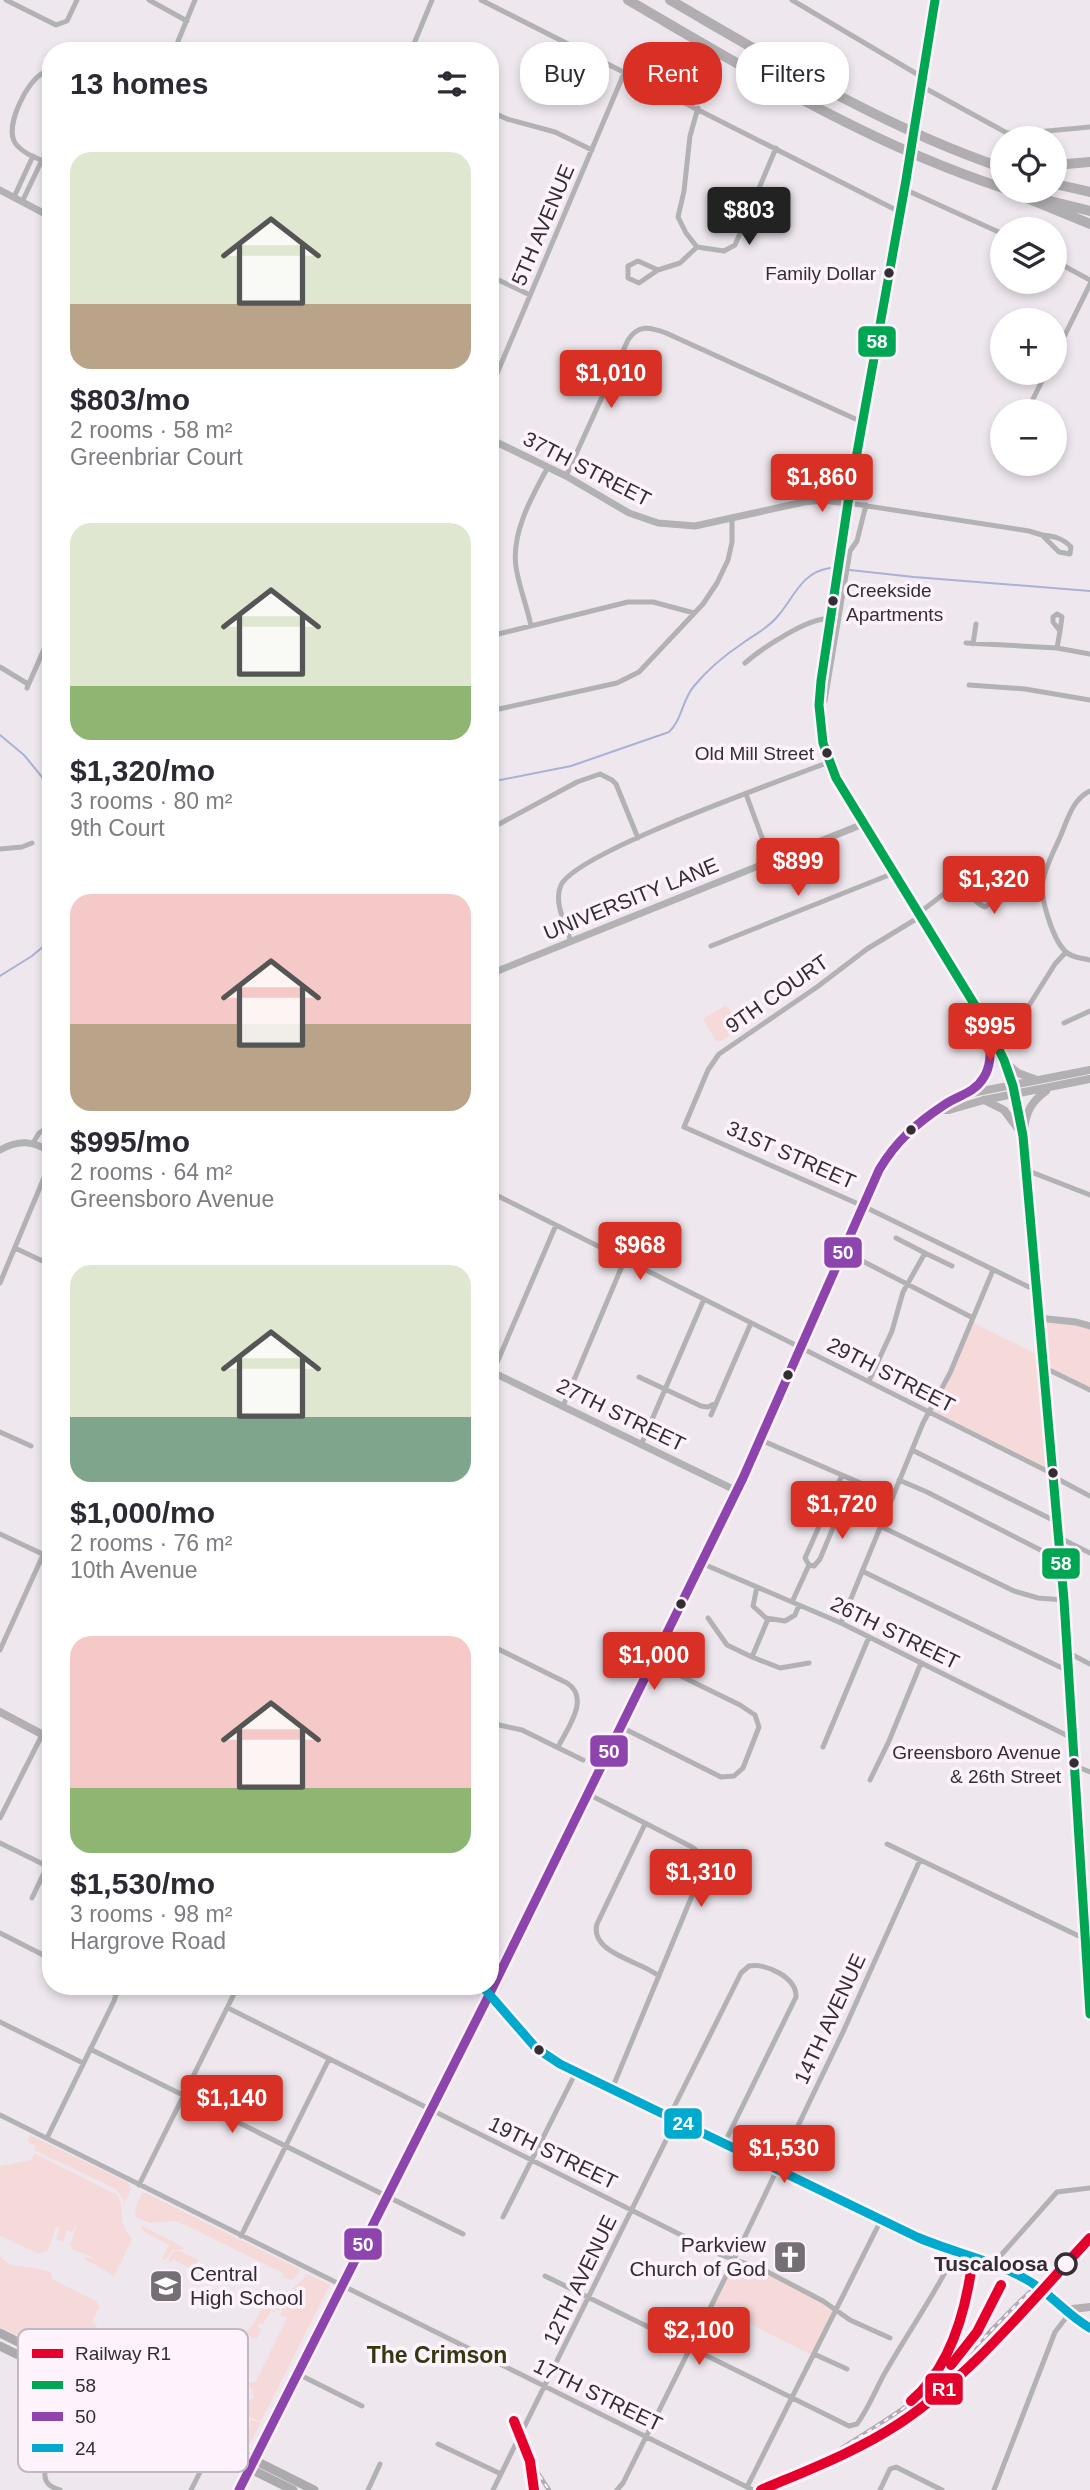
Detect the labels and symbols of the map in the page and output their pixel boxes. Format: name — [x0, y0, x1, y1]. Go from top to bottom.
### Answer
street label: 5TH AVENUE — [507, 161, 578, 289]
pin: $803 — [708, 188, 790, 247]
place label: Family Dollar — [765, 263, 877, 284]
marker: Family Dollar — [882, 266, 896, 280]
line badge: 58 — [857, 325, 897, 358]
text: 58 — [866, 331, 888, 352]
pin: $1,010 — [554, 350, 668, 410]
street label: 37TH STREET — [520, 427, 655, 511]
pin: $1,860 — [765, 454, 879, 514]
place label: Creekside Apartments — [846, 580, 943, 625]
marker: Creekside Apartments — [826, 594, 840, 608]
place label: Old Mill Street — [695, 743, 815, 764]
marker: Old Mill Street — [820, 746, 834, 760]
pin: $899 — [757, 838, 839, 898]
street label: UNIVERSITY LANE — [540, 853, 722, 944]
pin: $1,320 — [937, 856, 1051, 916]
street label: 9TH COURT — [721, 950, 833, 1037]
pin: $995 — [949, 1004, 1031, 1063]
street label: 31ST STREET — [723, 1116, 859, 1193]
unlabelled marker — [904, 1123, 918, 1137]
pin: $968 — [599, 1222, 681, 1282]
line badge: 50 — [823, 1236, 863, 1269]
text: 50 — [832, 1242, 854, 1263]
street label: 29TH STREET — [824, 1333, 959, 1417]
unlabelled marker — [781, 1368, 795, 1382]
street label: 27TH STREET — [553, 1374, 689, 1456]
unlabelled marker — [1046, 1466, 1060, 1480]
pin: $1,720 — [785, 1482, 899, 1541]
line badge: 58 — [1041, 1547, 1081, 1580]
text: 58 — [1050, 1553, 1072, 1574]
street label: 26TH STREET — [827, 1592, 963, 1674]
unlabelled marker — [674, 1597, 688, 1611]
pin: $1,000 — [597, 1632, 711, 1692]
line badge: 50 — [589, 1734, 629, 1768]
text: 50 — [598, 1741, 620, 1762]
place label: Greensboro Avenue & 26th Street — [892, 1742, 1062, 1787]
marker: Greensboro Avenue & 26th Street — [1067, 1756, 1081, 1770]
pin: $1,310 — [644, 1850, 758, 1909]
street label: 14TH AVENUE — [789, 1950, 870, 2087]
unlabelled marker — [532, 2043, 546, 2057]
pin: $1,140 — [175, 2076, 289, 2135]
line badge: 24 — [663, 2107, 703, 2140]
street label: 19TH STREET — [485, 2112, 621, 2194]
text: 24 — [672, 2113, 694, 2134]
pin: $1,530 — [727, 2126, 841, 2185]
street label: 12TH AVENUE — [538, 2211, 621, 2348]
line badge: 50 — [343, 2227, 383, 2261]
place label: Parkview Church of God — [629, 2233, 767, 2280]
text: 50 — [352, 2234, 374, 2255]
church icon: Parkview Church of God — [771, 2238, 809, 2276]
place label: Tuscaloosa — [934, 2252, 1048, 2275]
marker: Tuscaloosa — [1055, 2253, 1077, 2275]
place label: Central High School — [190, 2262, 303, 2309]
school or university icon: Central High School — [147, 2267, 185, 2305]
pin: $2,100 — [642, 2308, 756, 2367]
legend — [18, 2329, 248, 2472]
district label: The Crimson — [367, 2342, 507, 2368]
text: Railway R1 — [75, 2343, 171, 2364]
street label: 17TH STREET — [530, 2354, 666, 2436]
line badge: R1 — [924, 2372, 964, 2406]
text: 58 — [75, 2375, 96, 2396]
text: R1 — [932, 2379, 957, 2400]
text: 50 — [75, 2406, 96, 2427]
text: 24 — [75, 2438, 97, 2459]

